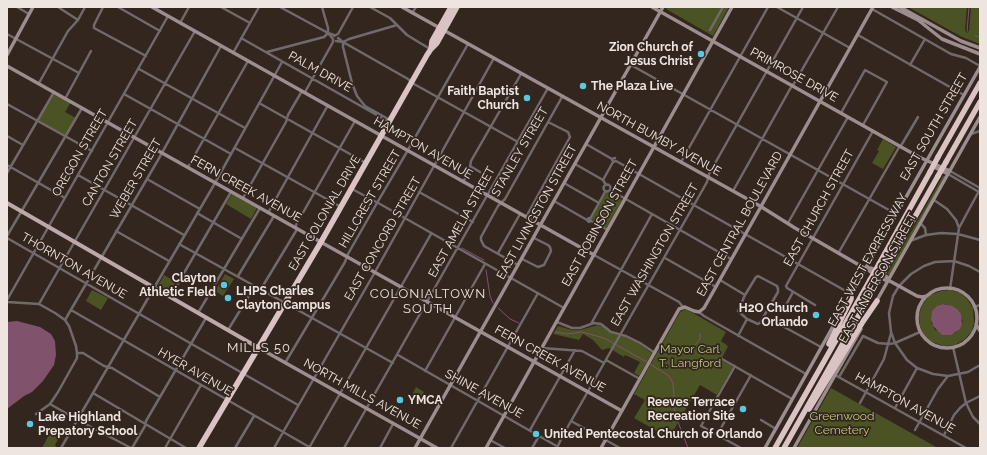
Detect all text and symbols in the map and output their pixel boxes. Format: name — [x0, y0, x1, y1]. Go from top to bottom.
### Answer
place label: Zion Church of Jesus Christ — [609, 40, 693, 68]
street label: PRIMROSE DRIVE — [748, 45, 840, 105]
street label: PALM DRIVE — [286, 49, 354, 95]
marker: Zion Church of Jesus Christ — [696, 49, 706, 59]
street label: EAST SOUTH STREET — [897, 71, 971, 183]
place label: The Plaza Live — [591, 79, 673, 93]
marker: The Plaza Live — [578, 81, 588, 91]
place label: Faith Baptist Church — [447, 84, 519, 112]
marker: Faith Baptist Church — [522, 93, 532, 103]
street label: NORTH BUMBY AVENUE — [594, 99, 724, 179]
street label: STANLEY STREET — [489, 105, 551, 199]
street label: OREGON STREET — [49, 107, 111, 199]
street label: HAMPTON AVENUE — [371, 114, 475, 182]
street label: CANTON STREET — [79, 117, 141, 209]
street label: WEBER STREET — [107, 136, 165, 222]
street label: EAST LIVINGSTON STREET — [494, 142, 580, 282]
street label: HILLCREST STREET — [336, 147, 404, 251]
street label: EAST CHURCH STREET — [781, 147, 857, 269]
street label: EAST CENTRAL BOULEVARD — [694, 149, 786, 299]
street label: FERN CREEK AVENUE — [188, 153, 304, 225]
street label: EAST COLONIAL DRIVE — [286, 153, 364, 273]
street label: EAST ROBINSON STREET — [559, 157, 641, 289]
street label: EAST AMELIA STREET — [426, 164, 498, 280]
street label: EAST CONCORD STREET — [342, 175, 424, 303]
street label: EAST WASHINGTON STREET — [608, 181, 702, 329]
street label: EAST-WEST EXPRESSWAY — [825, 191, 911, 329]
street label: EAST ANDERSON STREET — [836, 210, 920, 346]
street label: THORNTON AVENUE — [19, 230, 129, 302]
place label: Clayton Athletic FIeld — [139, 271, 216, 299]
marker: Clayton Athletic FIeld — [219, 280, 229, 290]
place label: LHPS Charles Clayton Campus — [236, 284, 330, 312]
district label: COLONIALTOWN SOUTH — [370, 286, 486, 317]
marker: LHPS Charles Clayton Campus — [223, 293, 233, 303]
place label: H2O Church Orlando — [739, 301, 808, 329]
marker: H2O Church Orlando — [811, 310, 821, 320]
street label: FERN CREEK AVENUE — [492, 323, 608, 395]
district label: MILLS 50 — [227, 340, 291, 356]
park label: Mayor Carl T. Langford — [659, 342, 721, 370]
street label: HYER AVENUE — [155, 345, 235, 399]
street label: NORTH MILLS AVENUE — [301, 356, 423, 432]
street label: SHINE AVENUE — [442, 367, 526, 421]
street label: HAMPTON AVENUE — [853, 370, 957, 436]
place label: YMCA — [408, 393, 442, 407]
marker: YMCA — [395, 395, 405, 405]
place label: Reeves Terrace Recreation Site — [647, 395, 735, 423]
marker: Reeves Terrace Recreation Site — [738, 404, 748, 414]
park label: Greenwood Cemetery — [810, 409, 874, 437]
place label: Lake Highland Prepatory School — [38, 410, 137, 438]
marker: Lake Highland Prepatory School — [25, 419, 35, 429]
place label: United Pentecostal Church of Orlando — [544, 427, 763, 441]
marker: United Pentecostal Church of Orlando — [531, 429, 541, 439]

